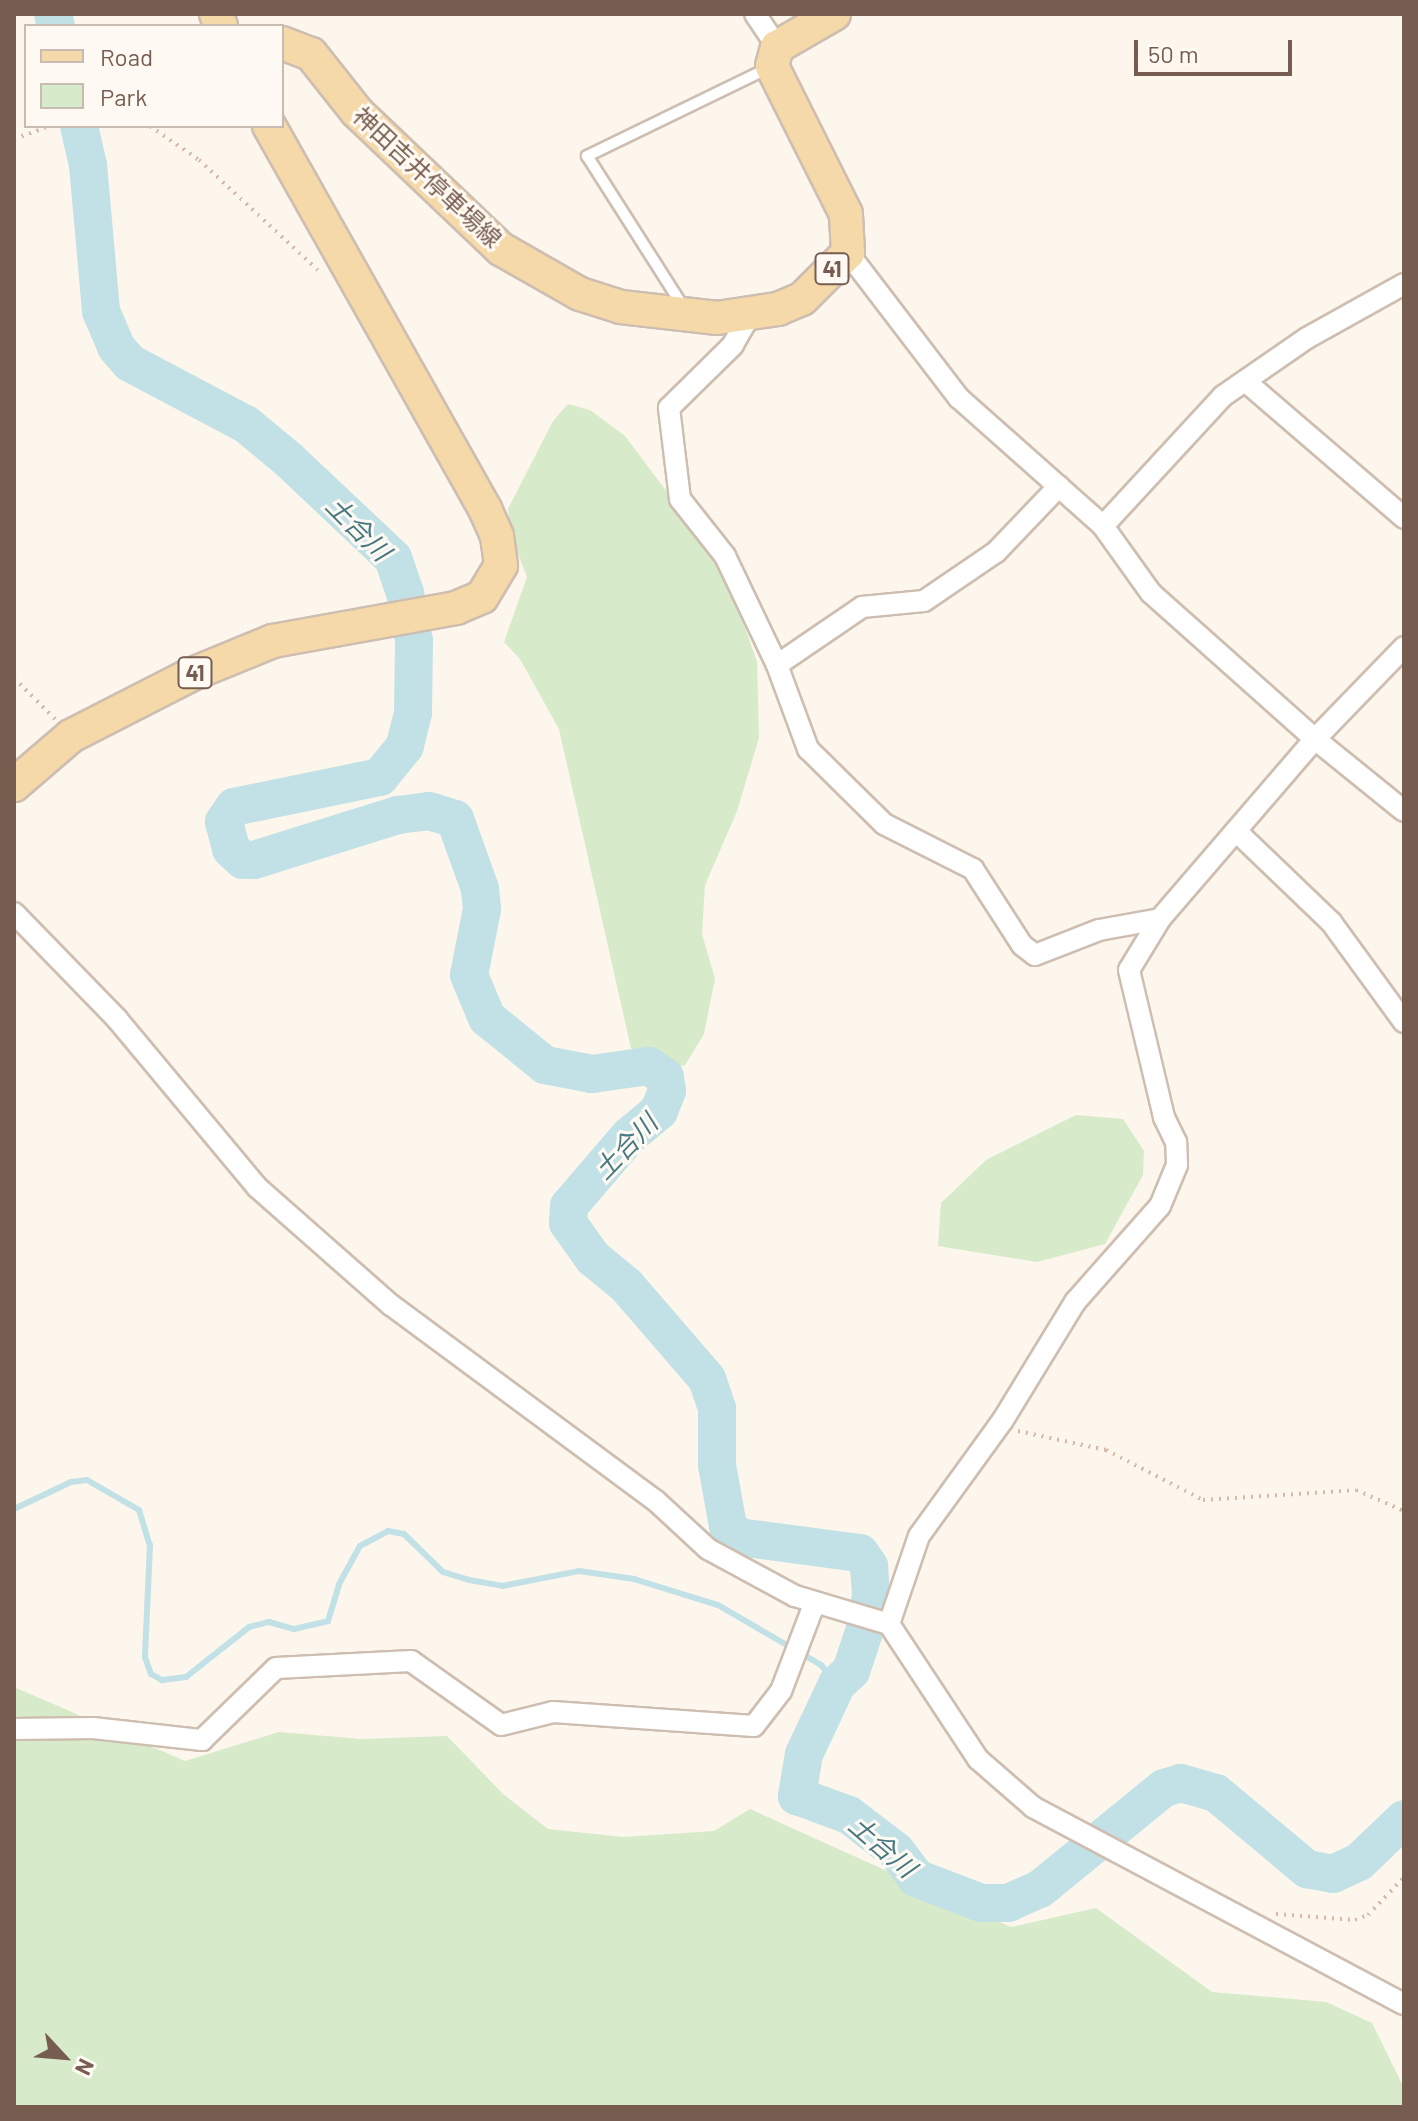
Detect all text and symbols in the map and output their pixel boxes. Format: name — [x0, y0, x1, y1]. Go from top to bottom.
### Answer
legend — [24, 24, 284, 128]
scale bar — [1138, 24, 1296, 74]
text: 50 m — [1148, 39, 1199, 68]
text: Road — [100, 42, 153, 71]
text: Park — [100, 82, 147, 111]
street label: 神田吉井停車場線 — [348, 101, 508, 253]
road number: 41 — [814, 251, 850, 287]
water label: 土合川 — [320, 489, 398, 567]
road number: 41 — [177, 655, 213, 691]
water label: 土合川 — [587, 1107, 663, 1185]
water label: 土合川 — [843, 1809, 923, 1883]
north arrow — [24, 2017, 104, 2097]
text: N — [71, 2055, 100, 2080]

